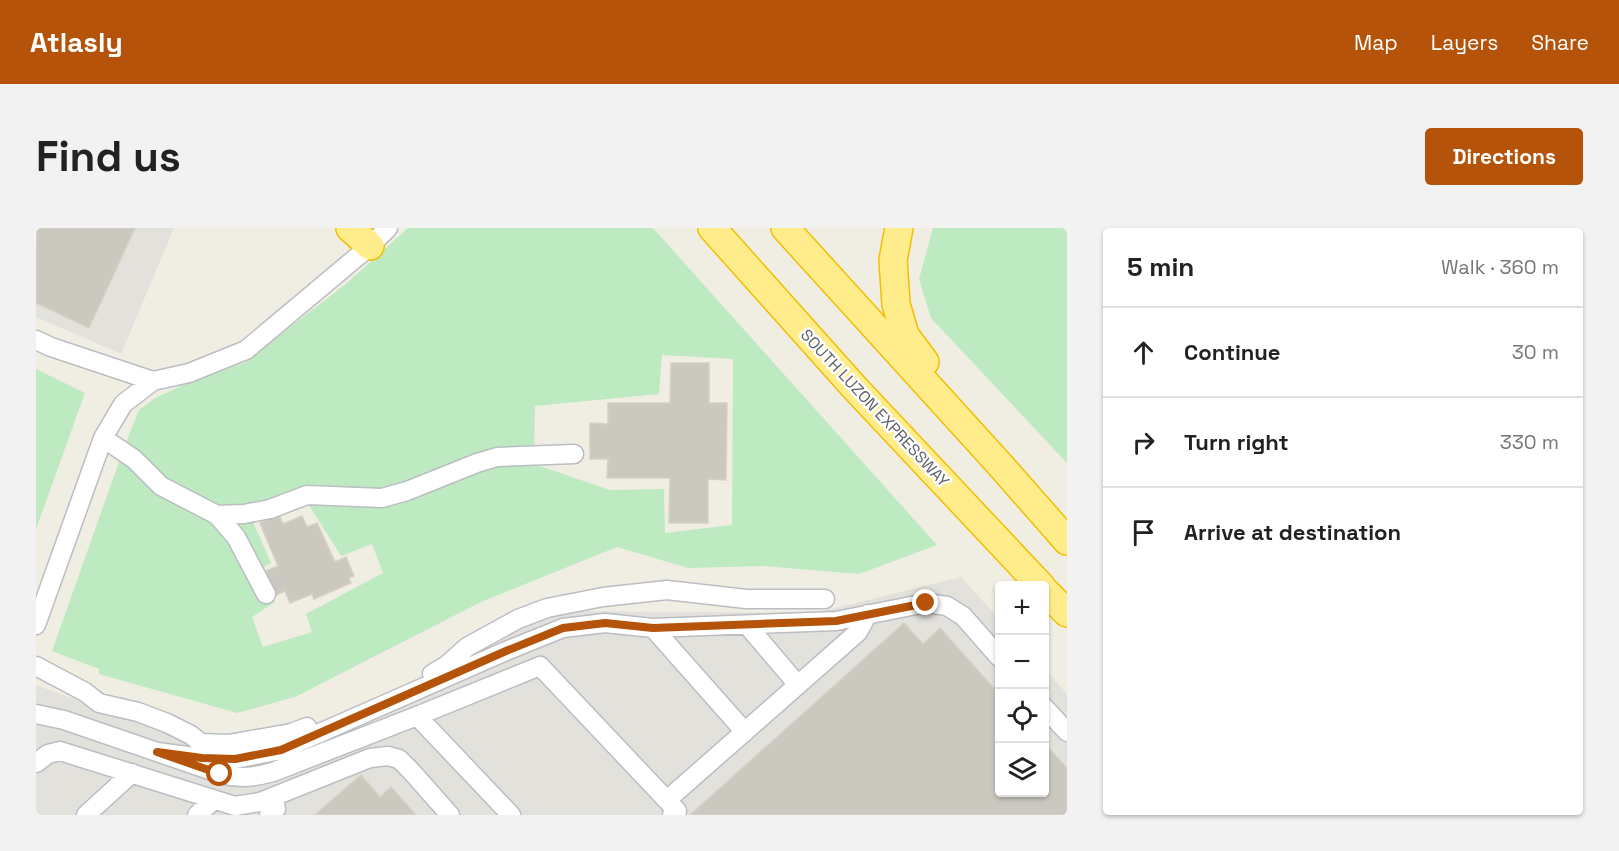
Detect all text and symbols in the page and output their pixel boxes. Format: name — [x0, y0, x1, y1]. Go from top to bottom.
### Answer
text: Atlasly — [30, 24, 123, 60]
text: Map — [1354, 29, 1398, 56]
text: Layers — [1431, 29, 1498, 56]
text: Share — [1531, 29, 1589, 56]
button: Directions — [1425, 128, 1583, 185]
text: Find us — [36, 130, 181, 183]
text: 5 min — [1127, 250, 1194, 284]
text: Walk · 360 m — [1441, 254, 1559, 280]
street label: SOUTH LUZON EXPRESSWAY — [796, 325, 954, 492]
icon: ahead — [1127, 336, 1160, 369]
text: Continue — [1184, 338, 1280, 366]
text: 30 m — [1512, 339, 1559, 365]
icon: right — [1127, 426, 1160, 459]
text: Turn right — [1184, 428, 1289, 456]
text: 330 m — [1500, 429, 1559, 455]
icon: arrive — [1127, 516, 1160, 549]
text: Arrive at destination — [1184, 518, 1401, 546]
map controls — [995, 581, 1049, 797]
button: + — [995, 581, 1049, 635]
route end — [912, 589, 938, 615]
button: − — [995, 635, 1049, 689]
button: locate — [995, 689, 1049, 743]
button: layers — [995, 743, 1049, 797]
route start — [206, 760, 232, 786]

